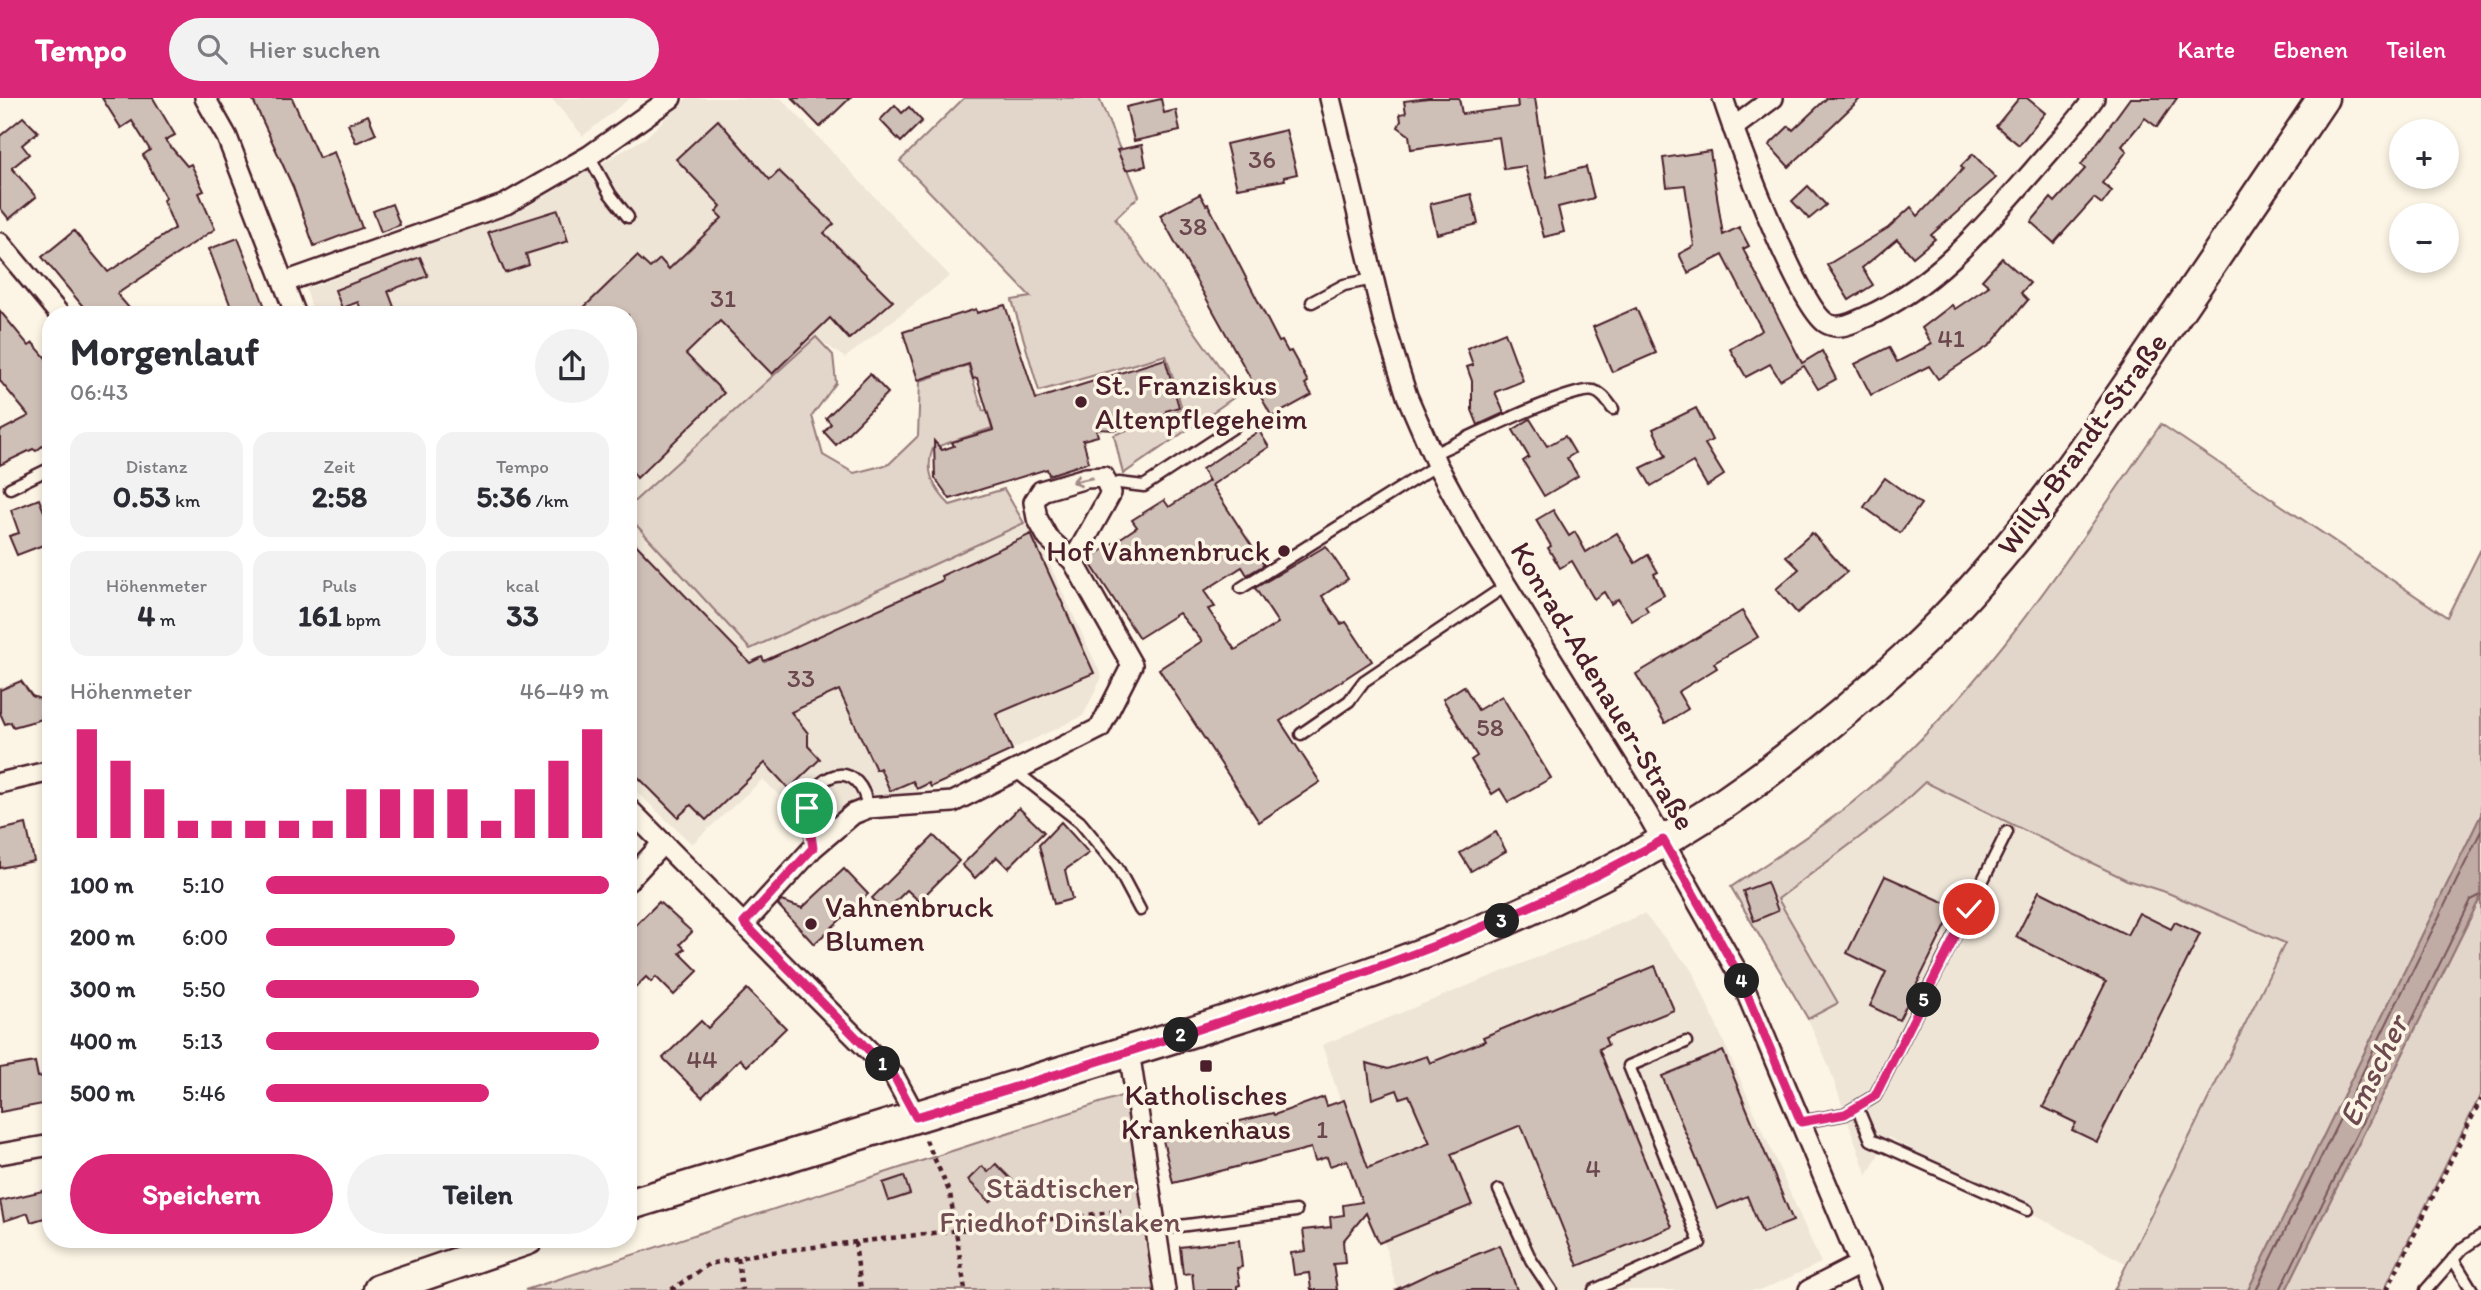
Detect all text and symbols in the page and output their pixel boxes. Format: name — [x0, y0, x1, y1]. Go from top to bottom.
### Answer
search box — [169, 18, 659, 81]
text: Tempo — [35, 30, 127, 69]
icon: search — [193, 30, 231, 68]
text: Hier suchen — [249, 33, 380, 65]
text: Karte — [2177, 35, 2235, 64]
text: Ebenen — [2273, 35, 2348, 64]
text: Teilen — [2386, 35, 2446, 64]
map controls — [2389, 119, 2459, 273]
button: + — [2389, 119, 2459, 189]
house number: 36 — [1248, 143, 1276, 175]
button: − — [2389, 203, 2459, 273]
house number: 38 — [1179, 210, 1207, 242]
house number: 31 — [710, 282, 736, 314]
house number: 41 — [1937, 322, 1965, 354]
street label: Willy-Brandt-Straße — [1988, 325, 2175, 563]
text: Morgenlauf — [70, 329, 259, 375]
button: share — [535, 329, 609, 403]
place label: St. Franziskus Altenpflegeheim — [1095, 366, 1308, 437]
text: 06:43 — [70, 378, 128, 406]
marker: St. Franziskus Altenpflegeheim — [1073, 394, 1089, 410]
text: Distanz — [126, 455, 187, 478]
text: Zeit — [324, 455, 355, 478]
text: Tempo — [496, 455, 549, 478]
one-way arrow — [1071, 474, 1094, 488]
text: 0.53 — [113, 478, 171, 515]
text: 2:58 — [312, 478, 367, 515]
text: 5:36 — [476, 478, 531, 515]
text: km — [171, 489, 200, 512]
text: /km — [531, 489, 569, 512]
place label: Hof Vahnenbruck — [1046, 532, 1270, 569]
street label: Konrad-Adenauer-Straße — [1503, 535, 1704, 837]
marker: Hof Vahnenbruck — [1276, 543, 1292, 559]
text: Höhenmeter — [106, 574, 207, 597]
text: Puls — [322, 574, 357, 597]
text: kcal — [506, 574, 539, 597]
text: 4 — [137, 597, 155, 634]
text: 161 — [298, 597, 342, 634]
text: 33 — [506, 597, 539, 634]
text: m — [155, 608, 176, 631]
text: bpm — [342, 608, 381, 631]
house number: 33 — [787, 662, 815, 694]
text: Höhenmeter — [70, 677, 192, 705]
text: 46–49 m — [520, 677, 609, 705]
house number: 58 — [1476, 711, 1504, 743]
pin — [777, 778, 837, 838]
icon: arrive — [788, 789, 826, 827]
text: 100 m — [70, 871, 134, 899]
text: 5:10 — [182, 871, 225, 899]
pin — [1939, 879, 1999, 939]
place label: Vahnenbruck Blumen — [825, 888, 994, 959]
icon: check — [1950, 890, 1988, 928]
pin: 3 — [1484, 904, 1520, 938]
text: 3 — [1496, 909, 1507, 932]
marker: Vahnenbruck Blumen — [803, 916, 819, 932]
text: 200 m — [70, 923, 135, 951]
text: 6:00 — [182, 923, 228, 951]
pin: 4 — [1724, 964, 1760, 998]
text: 4 — [1736, 969, 1747, 992]
text: 300 m — [70, 975, 135, 1003]
text: 5:50 — [182, 975, 226, 1003]
pin: 5 — [1906, 982, 1941, 1018]
text: 5 — [1919, 988, 1928, 1011]
water label: Emscher — [2330, 1007, 2417, 1133]
pin: 2 — [1164, 1018, 1198, 1052]
text: 2 — [1176, 1023, 1186, 1046]
text: 400 m — [70, 1027, 137, 1055]
text: 5:13 — [182, 1027, 223, 1055]
house number: 44 — [686, 1043, 718, 1075]
pin: 1 — [866, 1046, 900, 1082]
text: 1 — [878, 1052, 887, 1075]
marker: Katholisches Krankenhaus — [1198, 1058, 1214, 1074]
place label: Katholisches Krankenhaus — [1121, 1076, 1291, 1147]
text: 500 m — [70, 1079, 135, 1107]
text: 5:46 — [182, 1079, 226, 1107]
house number: 1 — [1316, 1113, 1328, 1145]
house number: 4 — [1585, 1152, 1601, 1184]
button: Speichern — [70, 1154, 333, 1234]
button: Teilen — [347, 1154, 609, 1234]
park label: Städtischer Friedhof Dinslaken — [939, 1169, 1181, 1240]

